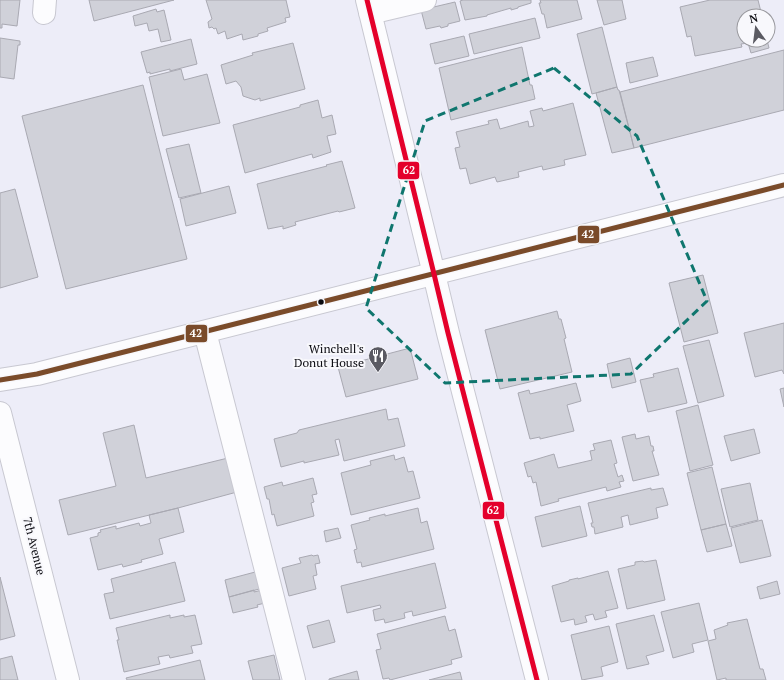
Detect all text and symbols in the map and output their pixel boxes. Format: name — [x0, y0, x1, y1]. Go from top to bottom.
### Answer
north arrow — [736, 8, 776, 48]
text: N — [748, 10, 760, 26]
line badge: 62 — [397, 161, 420, 180]
text: 62 — [403, 163, 415, 177]
line badge: 42 — [577, 225, 600, 244]
text: 42 — [582, 227, 594, 241]
unlabelled marker — [316, 297, 326, 307]
line badge: 42 — [185, 324, 208, 343]
text: 42 — [190, 326, 202, 340]
place label: Winchell's Donut House — [294, 341, 364, 370]
restaurant icon: Winchell's Donut House — [367, 345, 389, 373]
line badge: 62 — [482, 501, 505, 520]
text: 62 — [487, 503, 499, 517]
street label: 7th Avenue — [20, 515, 49, 576]

